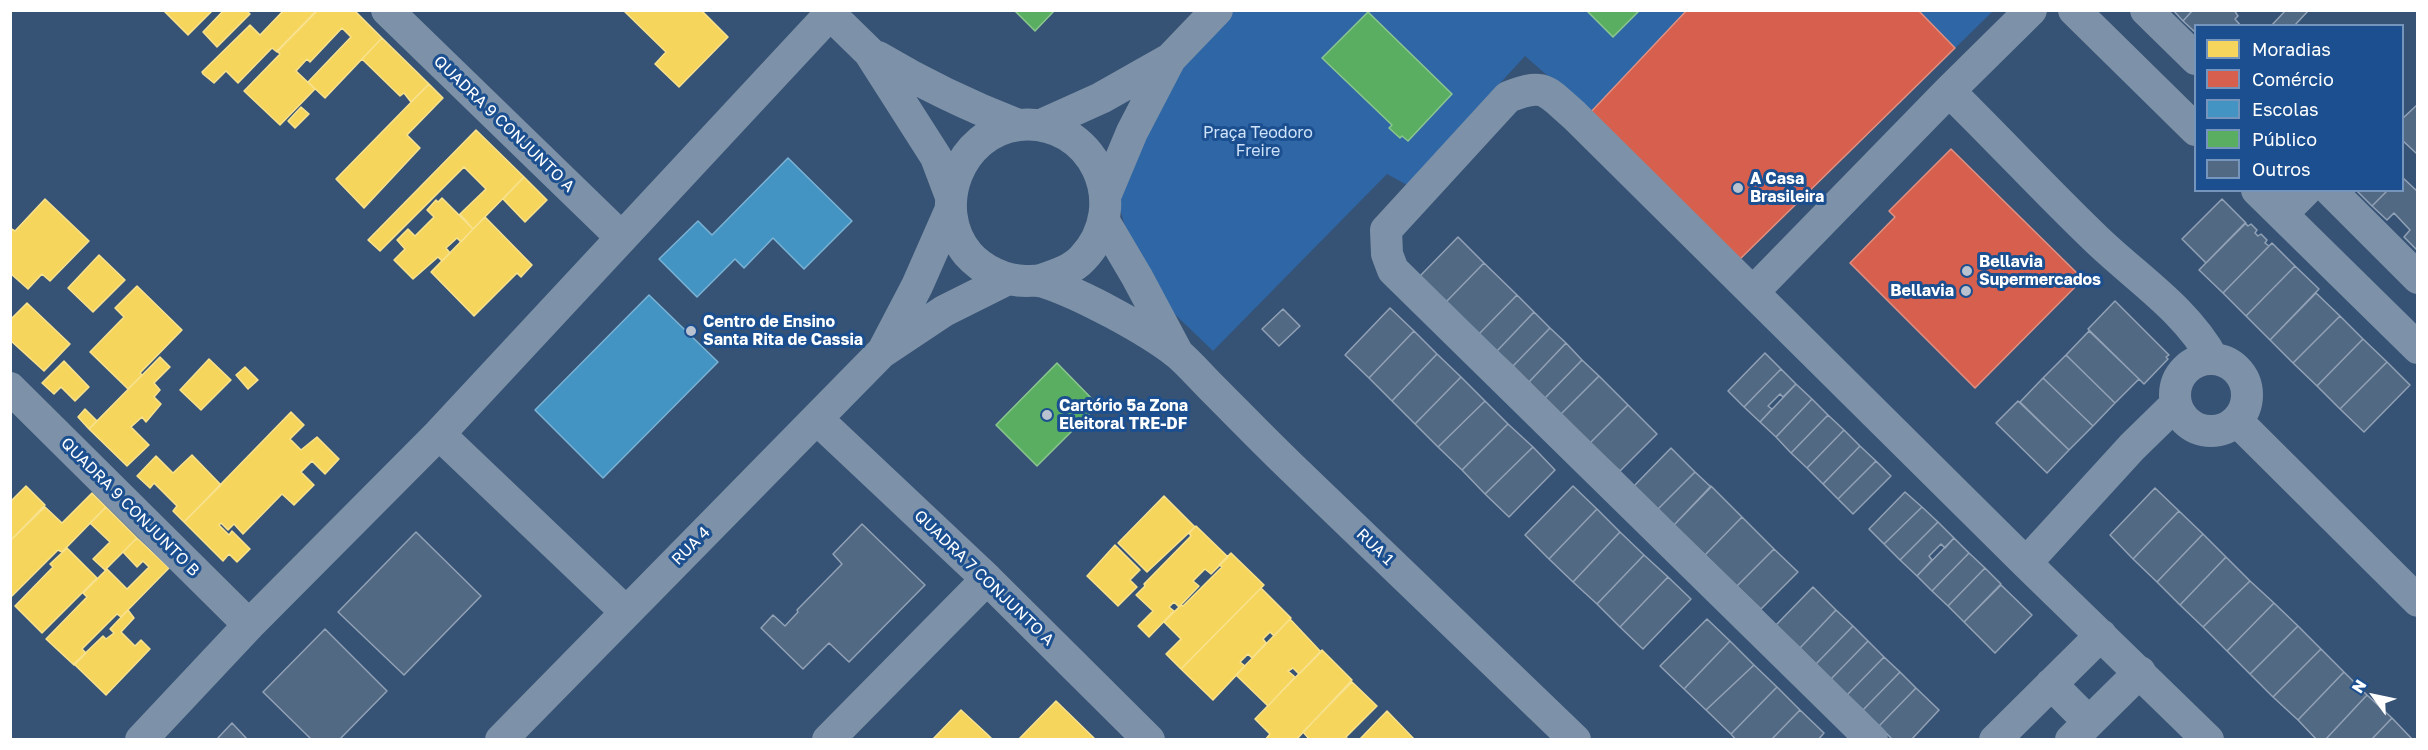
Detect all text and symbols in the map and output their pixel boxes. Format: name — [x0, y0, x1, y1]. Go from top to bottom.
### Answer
legend — [2194, 24, 2404, 192]
text: Moradias — [2252, 38, 2331, 60]
street label: QUADRA 9 CONJUNTO A — [430, 52, 578, 196]
text: Comércio — [2252, 68, 2334, 90]
text: Escolas — [2252, 98, 2319, 120]
park label: Praça Teodoro Freire — [1203, 123, 1313, 161]
text: Público — [2252, 128, 2317, 150]
text: Outros — [2252, 158, 2311, 180]
place label: A Casa Brasileira — [1750, 169, 1824, 207]
marker: A Casa Brasileira — [1731, 181, 1745, 195]
place label: Bellavia Supermercados — [1979, 252, 2101, 290]
marker: Bellavia Supermercados — [1960, 264, 1974, 278]
place label: Bellavia — [1890, 281, 1954, 301]
marker: Bellavia — [1959, 284, 1973, 298]
place label: Centro de Ensino Santa Rita de Cassia — [703, 312, 863, 350]
marker: Centro de Ensino Santa Rita de Cassia — [684, 324, 698, 338]
place label: Cartório 5ª Zona Eleitoral TRE-DF — [1059, 396, 1188, 434]
marker: Cartório 5ª Zona Eleitoral TRE-DF — [1040, 408, 1054, 422]
street label: QUADRA 9 CONJUNTO B — [57, 434, 203, 580]
street label: QUADRA 7 CONJUNTO A — [910, 506, 1058, 650]
street label: RUA 4 — [668, 523, 714, 569]
street label: RUA 1 — [1352, 525, 1398, 569]
north arrow — [2344, 666, 2404, 726]
text: N — [2347, 676, 2371, 697]

